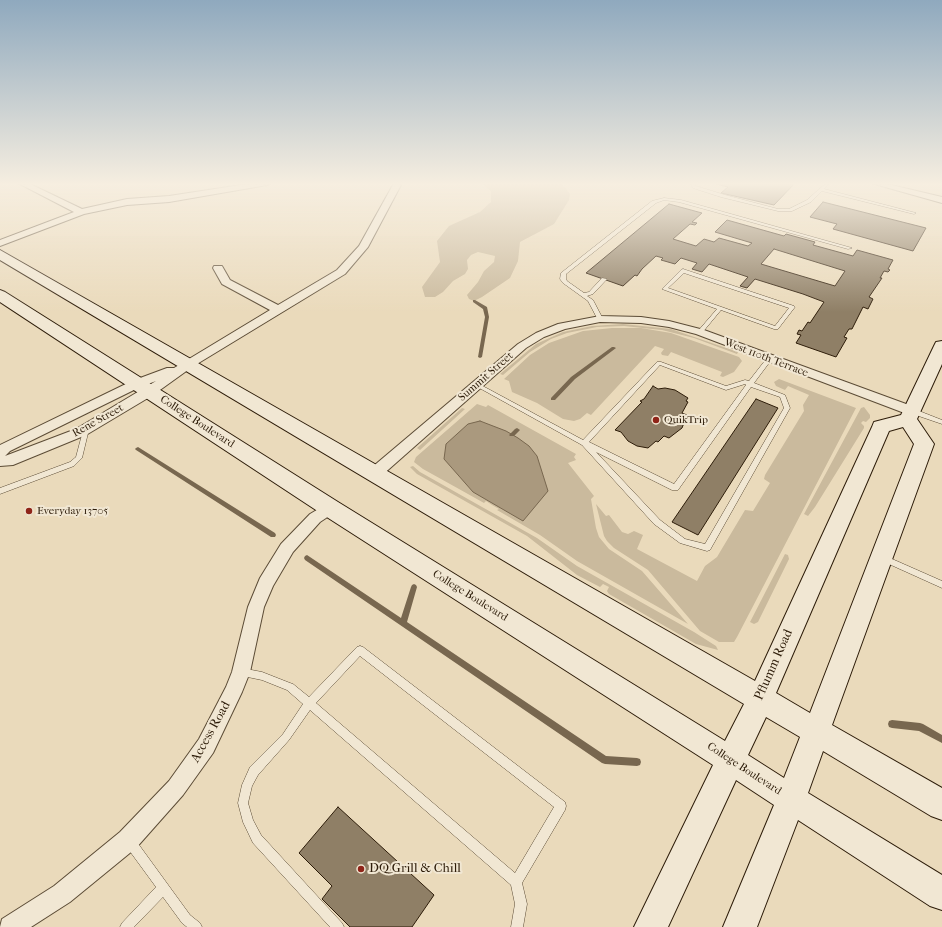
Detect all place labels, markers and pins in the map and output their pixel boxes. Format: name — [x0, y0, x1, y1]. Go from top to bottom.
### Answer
place label: QuikTrip — [664, 413, 708, 427]
marker: QuikTrip — [651, 415, 661, 425]
place label: Everyday 13705 — [37, 504, 108, 518]
marker: Everyday 13705 — [24, 506, 34, 516]
place label: DQ Grill & Chill — [369, 861, 461, 877]
marker: DQ Grill & Chill — [356, 864, 366, 874]

